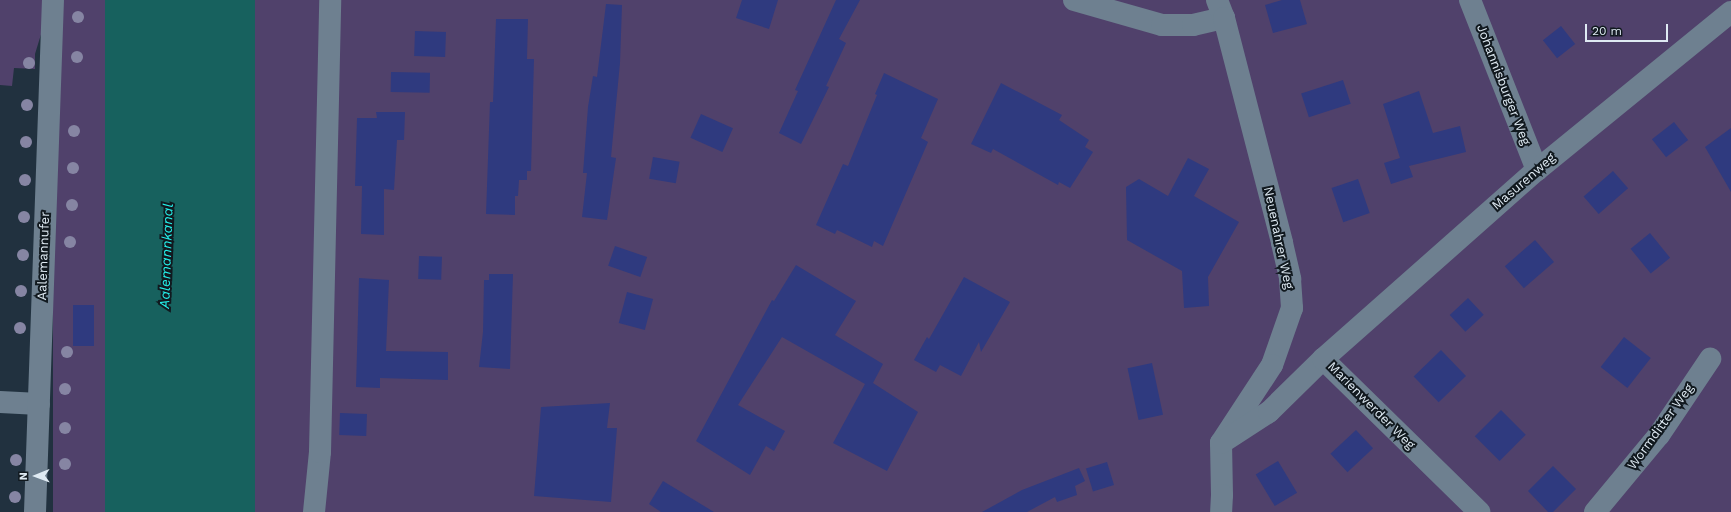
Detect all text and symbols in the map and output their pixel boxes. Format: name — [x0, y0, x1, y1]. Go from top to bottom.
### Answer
scale bar — [1587, 16, 1670, 42]
street label: Johannisburger Weg — [1473, 22, 1533, 148]
text: 20 m — [1592, 24, 1622, 38]
street label: Masurenweg — [1489, 150, 1559, 214]
street label: Neuenahrer Weg — [1259, 185, 1297, 291]
water label: Aalemannkanal — [156, 203, 176, 309]
street label: Aalemannufer — [35, 211, 53, 301]
street label: Marienwerder Weg — [1324, 359, 1418, 453]
street label: Wormditter Weg — [1624, 381, 1698, 473]
north arrow — [16, 456, 56, 496]
text: N — [17, 472, 30, 480]

